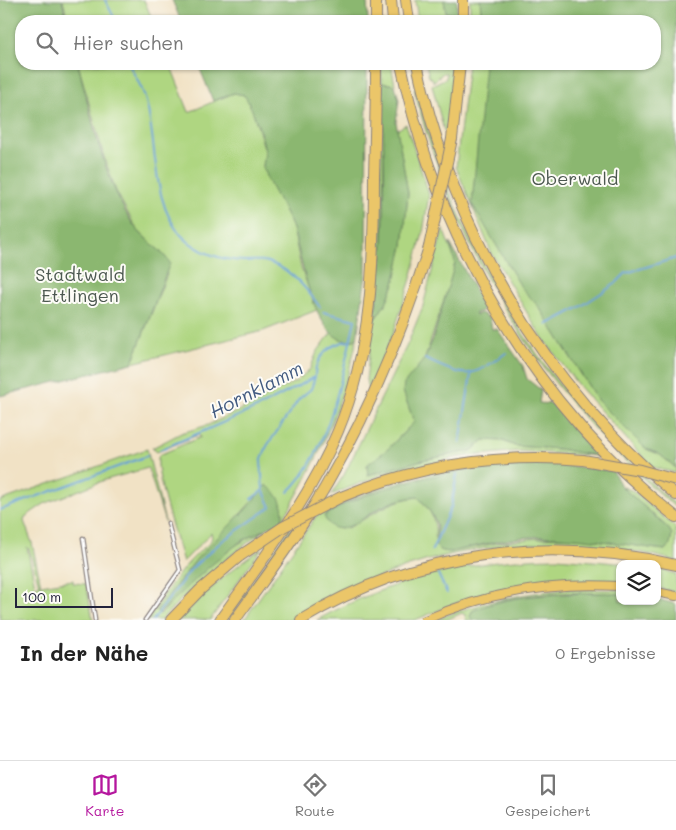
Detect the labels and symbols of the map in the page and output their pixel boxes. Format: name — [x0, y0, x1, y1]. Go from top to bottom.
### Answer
park label: Oberwald — [531, 166, 619, 190]
park label: Stadtwald Ettlingen — [35, 262, 125, 307]
water label: Hornklamm — [205, 355, 307, 423]
scale bar — [15, 585, 112, 608]

